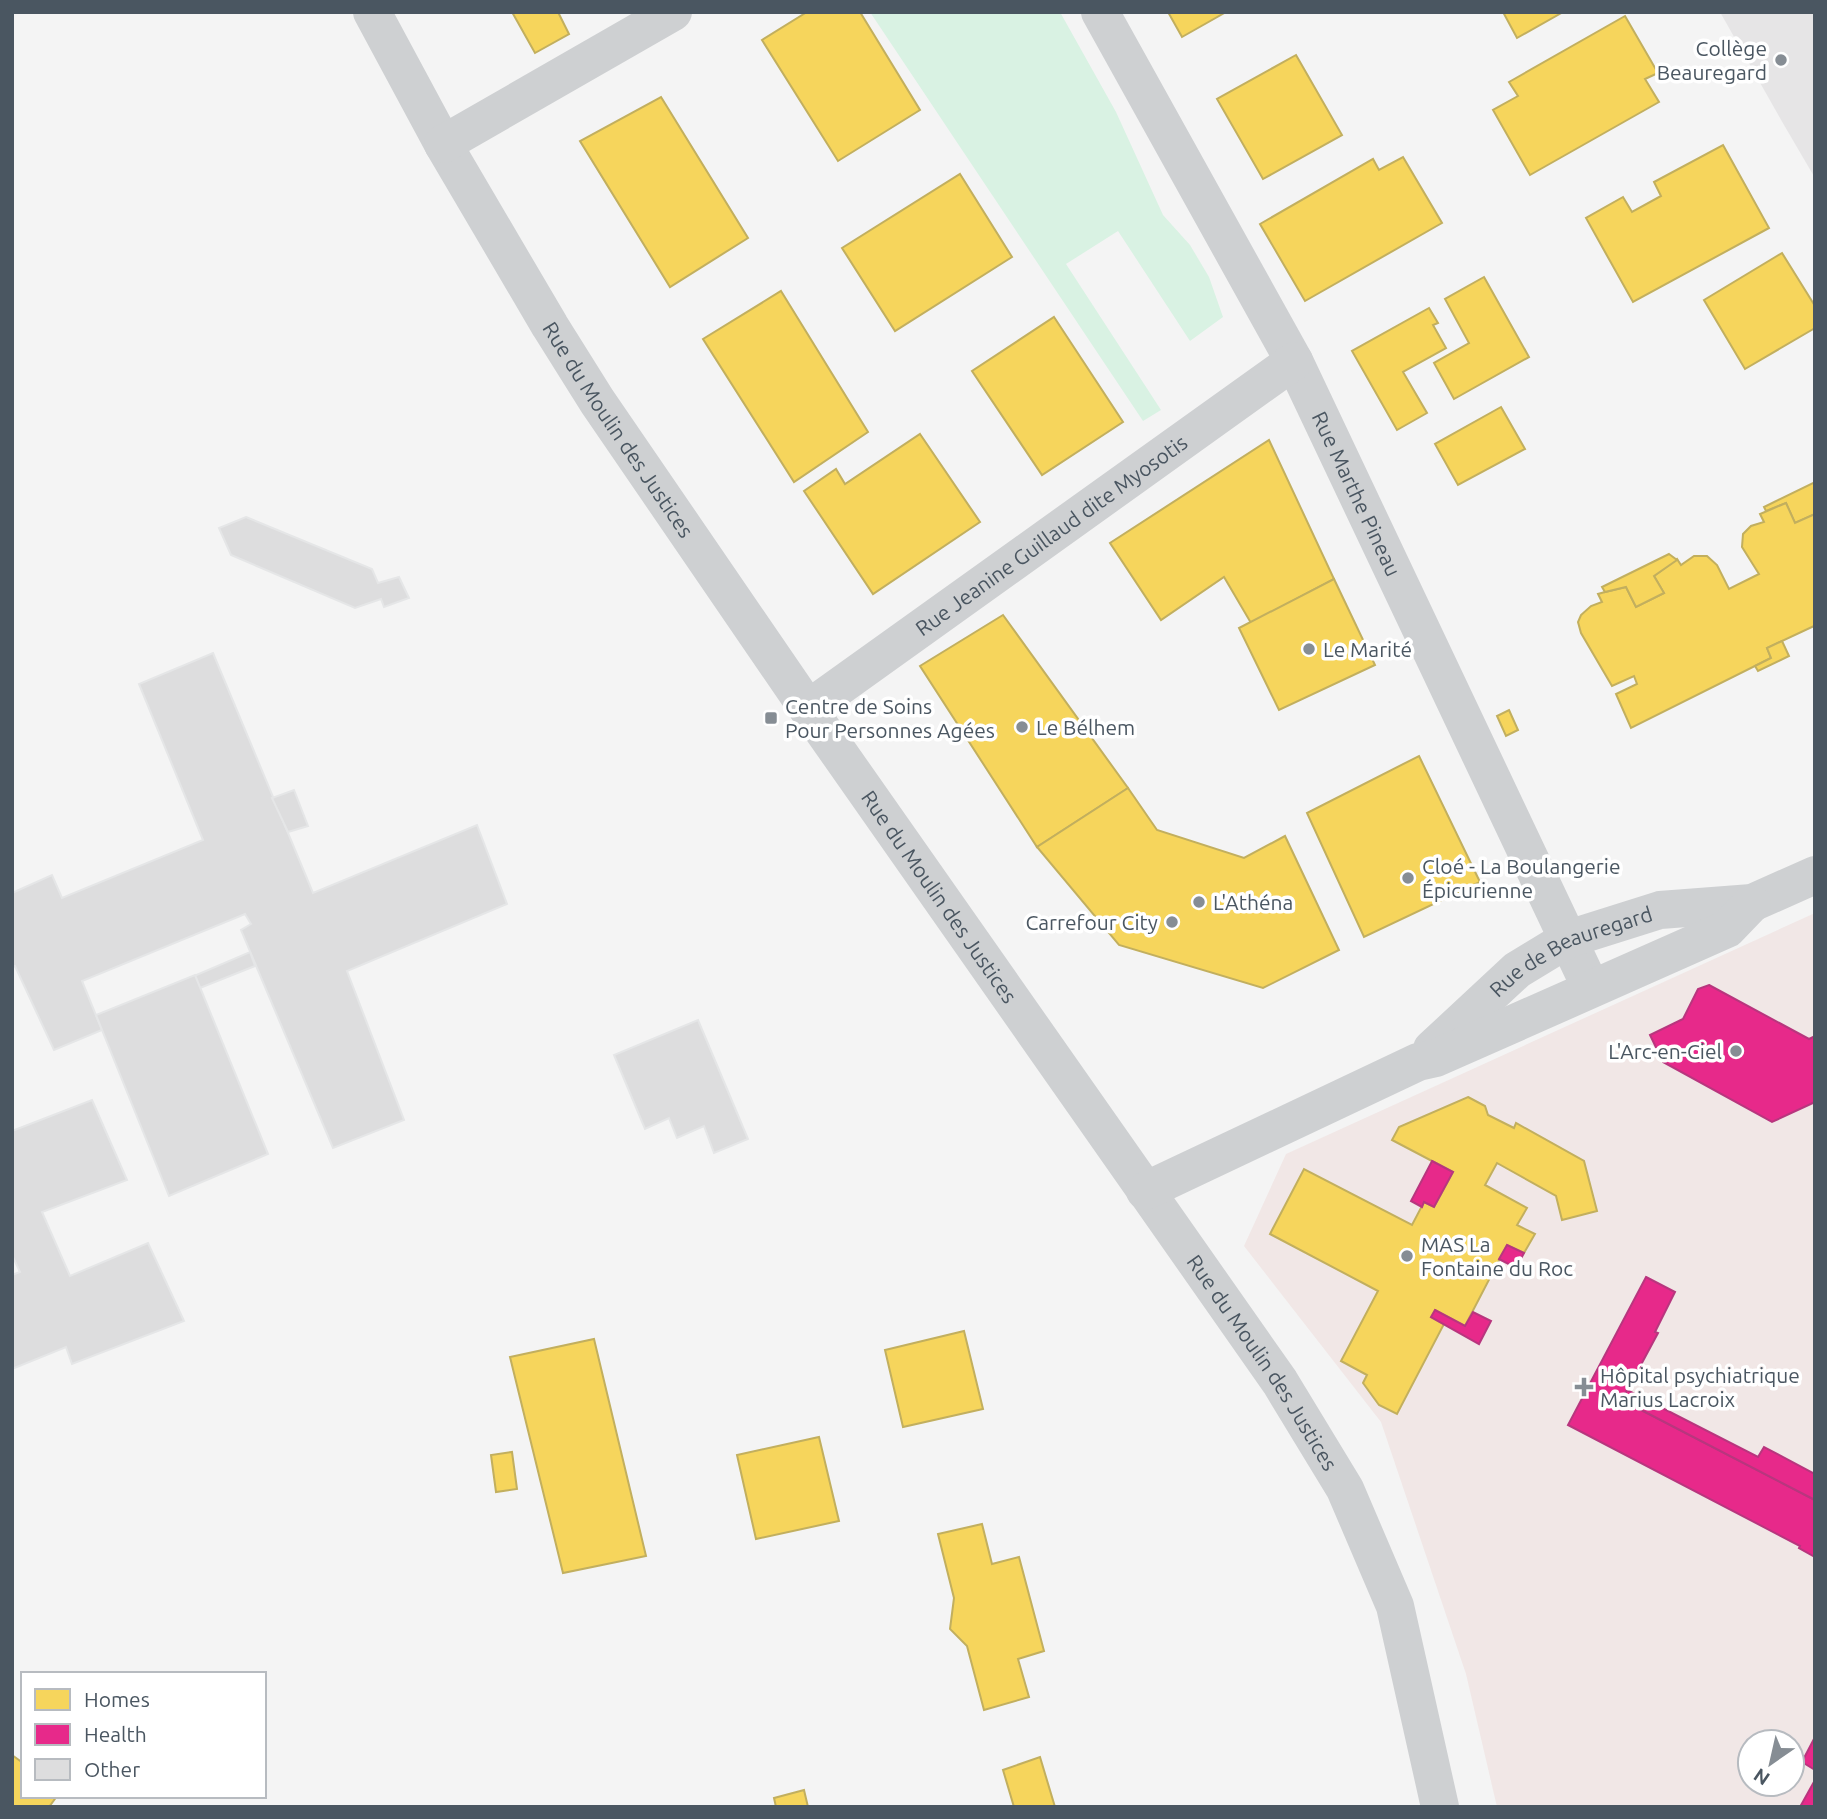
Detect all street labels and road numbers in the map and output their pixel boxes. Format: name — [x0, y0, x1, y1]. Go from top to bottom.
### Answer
street label: Rue du Moulin des Justices — [538, 317, 699, 542]
street label: Rue Marthe Pineau — [1308, 407, 1406, 580]
street label: Rue Jeanine Guillaud dite Myosotis — [911, 430, 1192, 640]
street label: Rue du Moulin des Justices — [857, 786, 1022, 1007]
street label: Rue de Beauregard — [1484, 901, 1655, 1001]
street label: Rue du Moulin des Justices — [1182, 1250, 1343, 1475]

